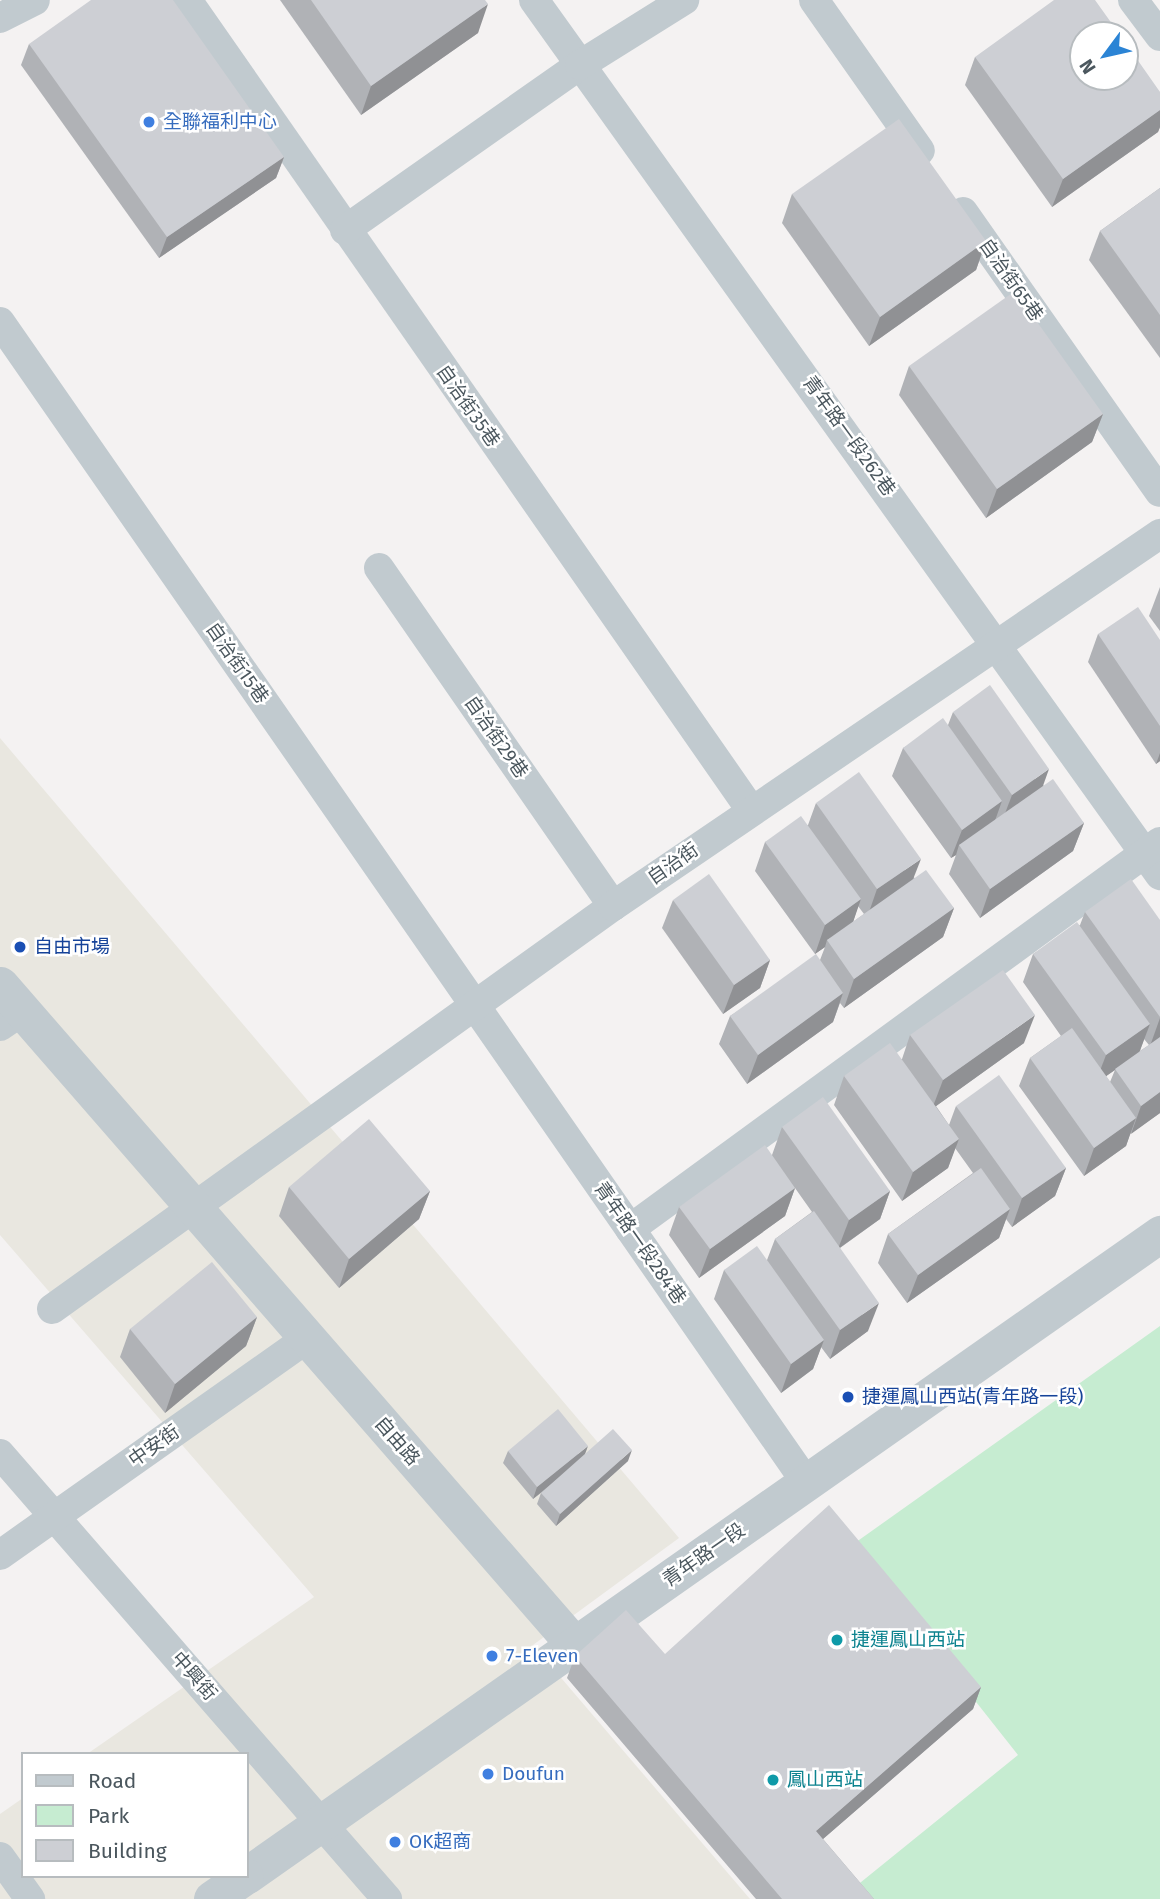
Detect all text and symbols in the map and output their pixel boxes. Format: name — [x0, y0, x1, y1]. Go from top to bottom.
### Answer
north arrow — [1069, 21, 1139, 91]
text: N — [1075, 55, 1101, 78]
place label: 全聯福利中心 — [163, 111, 277, 133]
marker: 全聯福利中心 — [141, 114, 157, 130]
street label: 自治街65巷 — [974, 234, 1048, 326]
street label: 自治街35巷 — [431, 361, 505, 451]
street label: 青年路一段262巷 — [798, 372, 900, 500]
street label: 自治街15巷 — [201, 618, 273, 708]
street label: 自治街29巷 — [459, 691, 533, 783]
street label: 自治街 — [643, 838, 703, 890]
place label: 自由市場 — [34, 936, 110, 958]
marker: 自由市場 — [12, 939, 28, 955]
street label: 青年路一段284巷 — [589, 1177, 691, 1309]
place label: 捷運鳳山西站(青年路一段) — [862, 1386, 1083, 1408]
marker: 捷運鳳山西站(青年路一段) — [840, 1389, 856, 1405]
street label: 自由路 — [370, 1412, 424, 1470]
street label: 中安街 — [124, 1420, 184, 1472]
street label: 青年路一段 — [659, 1518, 749, 1592]
place label: 捷運鳳山西站 — [851, 1629, 965, 1651]
marker: 捷運鳳山西站 — [829, 1632, 845, 1648]
place label: 7-Eleven — [506, 1645, 579, 1667]
street label: 中興街 — [167, 1647, 221, 1705]
marker: 7-Eleven — [484, 1648, 500, 1664]
legend — [21, 1752, 248, 1878]
place label: Doufun — [502, 1763, 565, 1785]
marker: Doufun — [480, 1766, 496, 1782]
text: Road — [88, 1768, 136, 1794]
place label: 鳳山西站 — [787, 1769, 863, 1791]
marker: 鳳山西站 — [765, 1772, 781, 1788]
text: Park — [88, 1803, 129, 1829]
place label: OK超商 — [409, 1831, 471, 1853]
marker: OK超商 — [387, 1834, 403, 1850]
text: Building — [88, 1838, 167, 1864]

